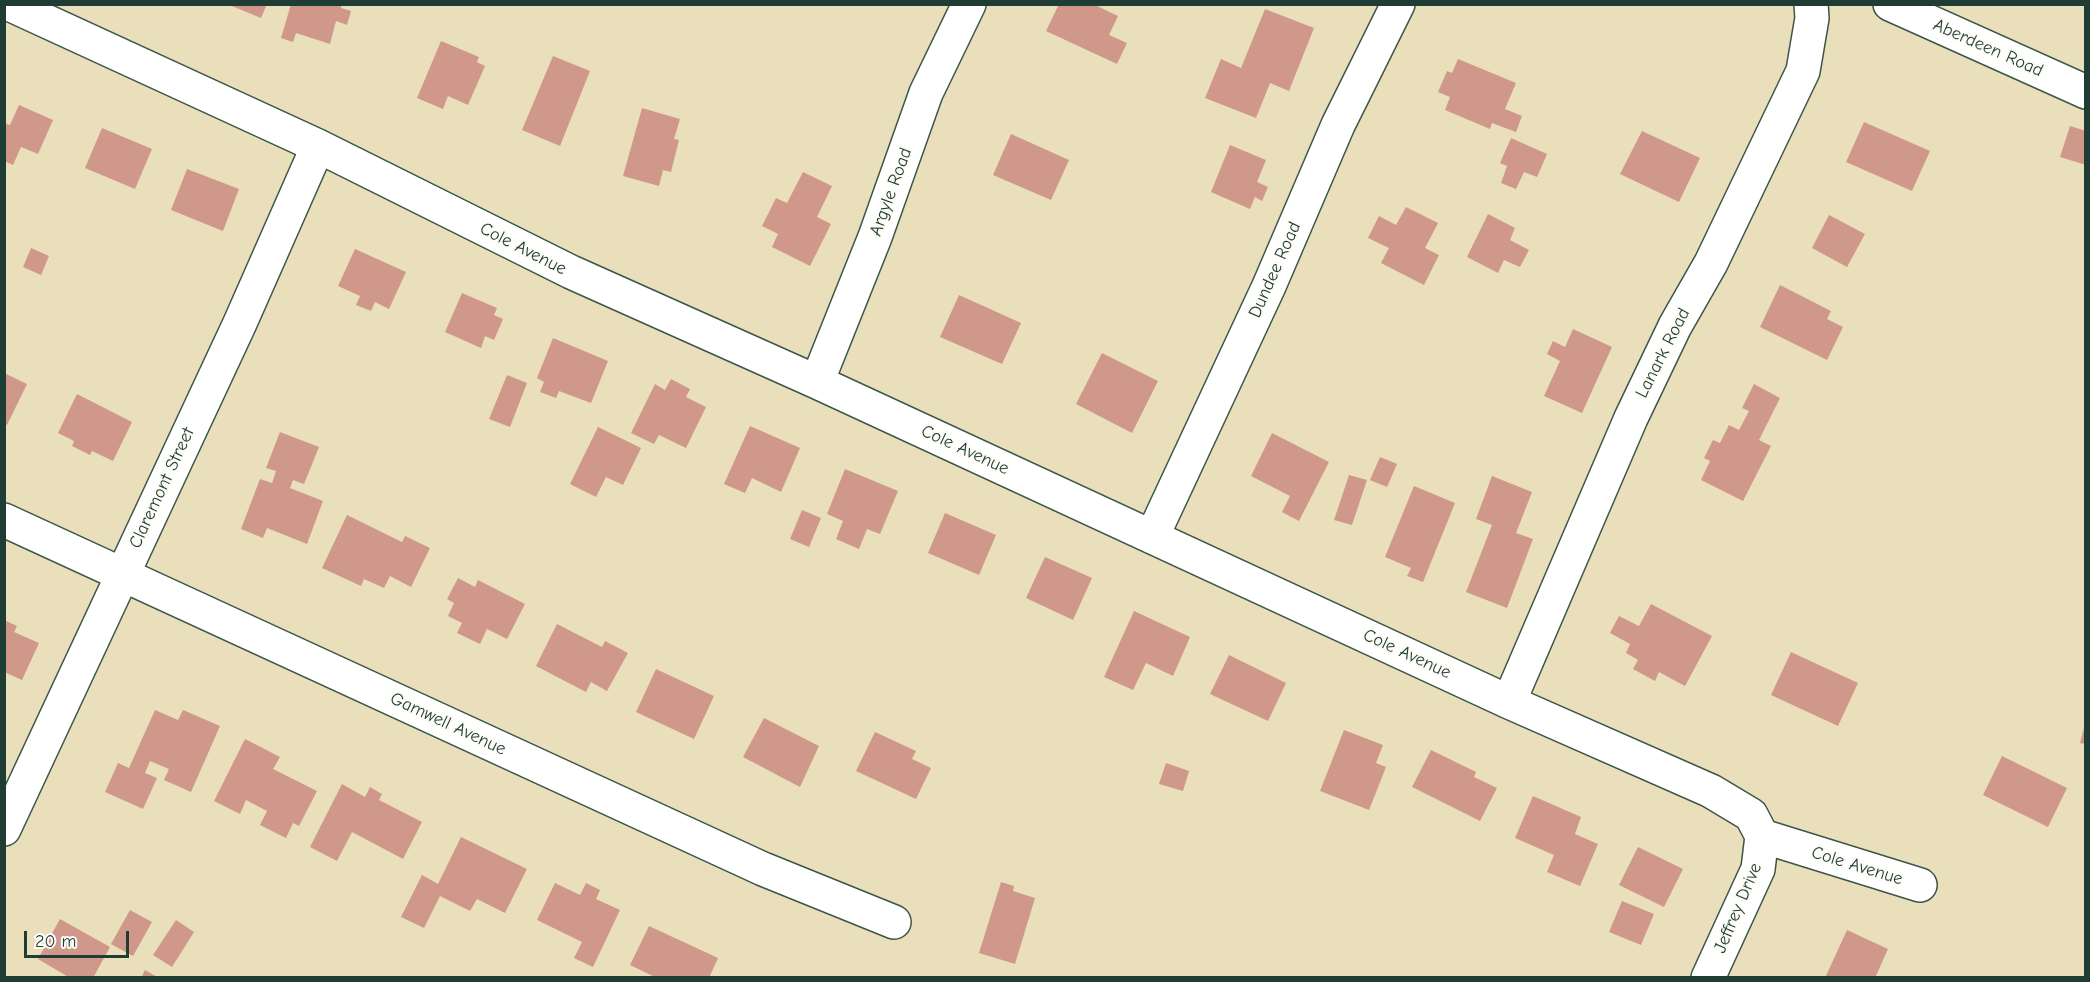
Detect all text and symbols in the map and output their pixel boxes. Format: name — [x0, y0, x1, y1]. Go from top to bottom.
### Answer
street label: Aberdeen Road — [1930, 14, 2046, 82]
street label: Argyle Road — [865, 145, 917, 239]
street label: Cole Avenue — [476, 218, 570, 280]
street label: Dundee Road — [1244, 219, 1306, 321]
street label: Lanark Road — [1631, 304, 1695, 402]
street label: Cole Avenue — [918, 420, 1012, 480]
street label: Claremont Street — [125, 424, 199, 552]
street label: Cole Avenue — [1360, 624, 1454, 684]
street label: Gamwell Avenue — [387, 688, 509, 760]
street label: Cole Avenue — [1809, 842, 1905, 890]
street label: Jeffrey Drive — [1709, 860, 1767, 956]
scale bar — [27, 919, 132, 957]
text: 20 m — [35, 931, 76, 952]

